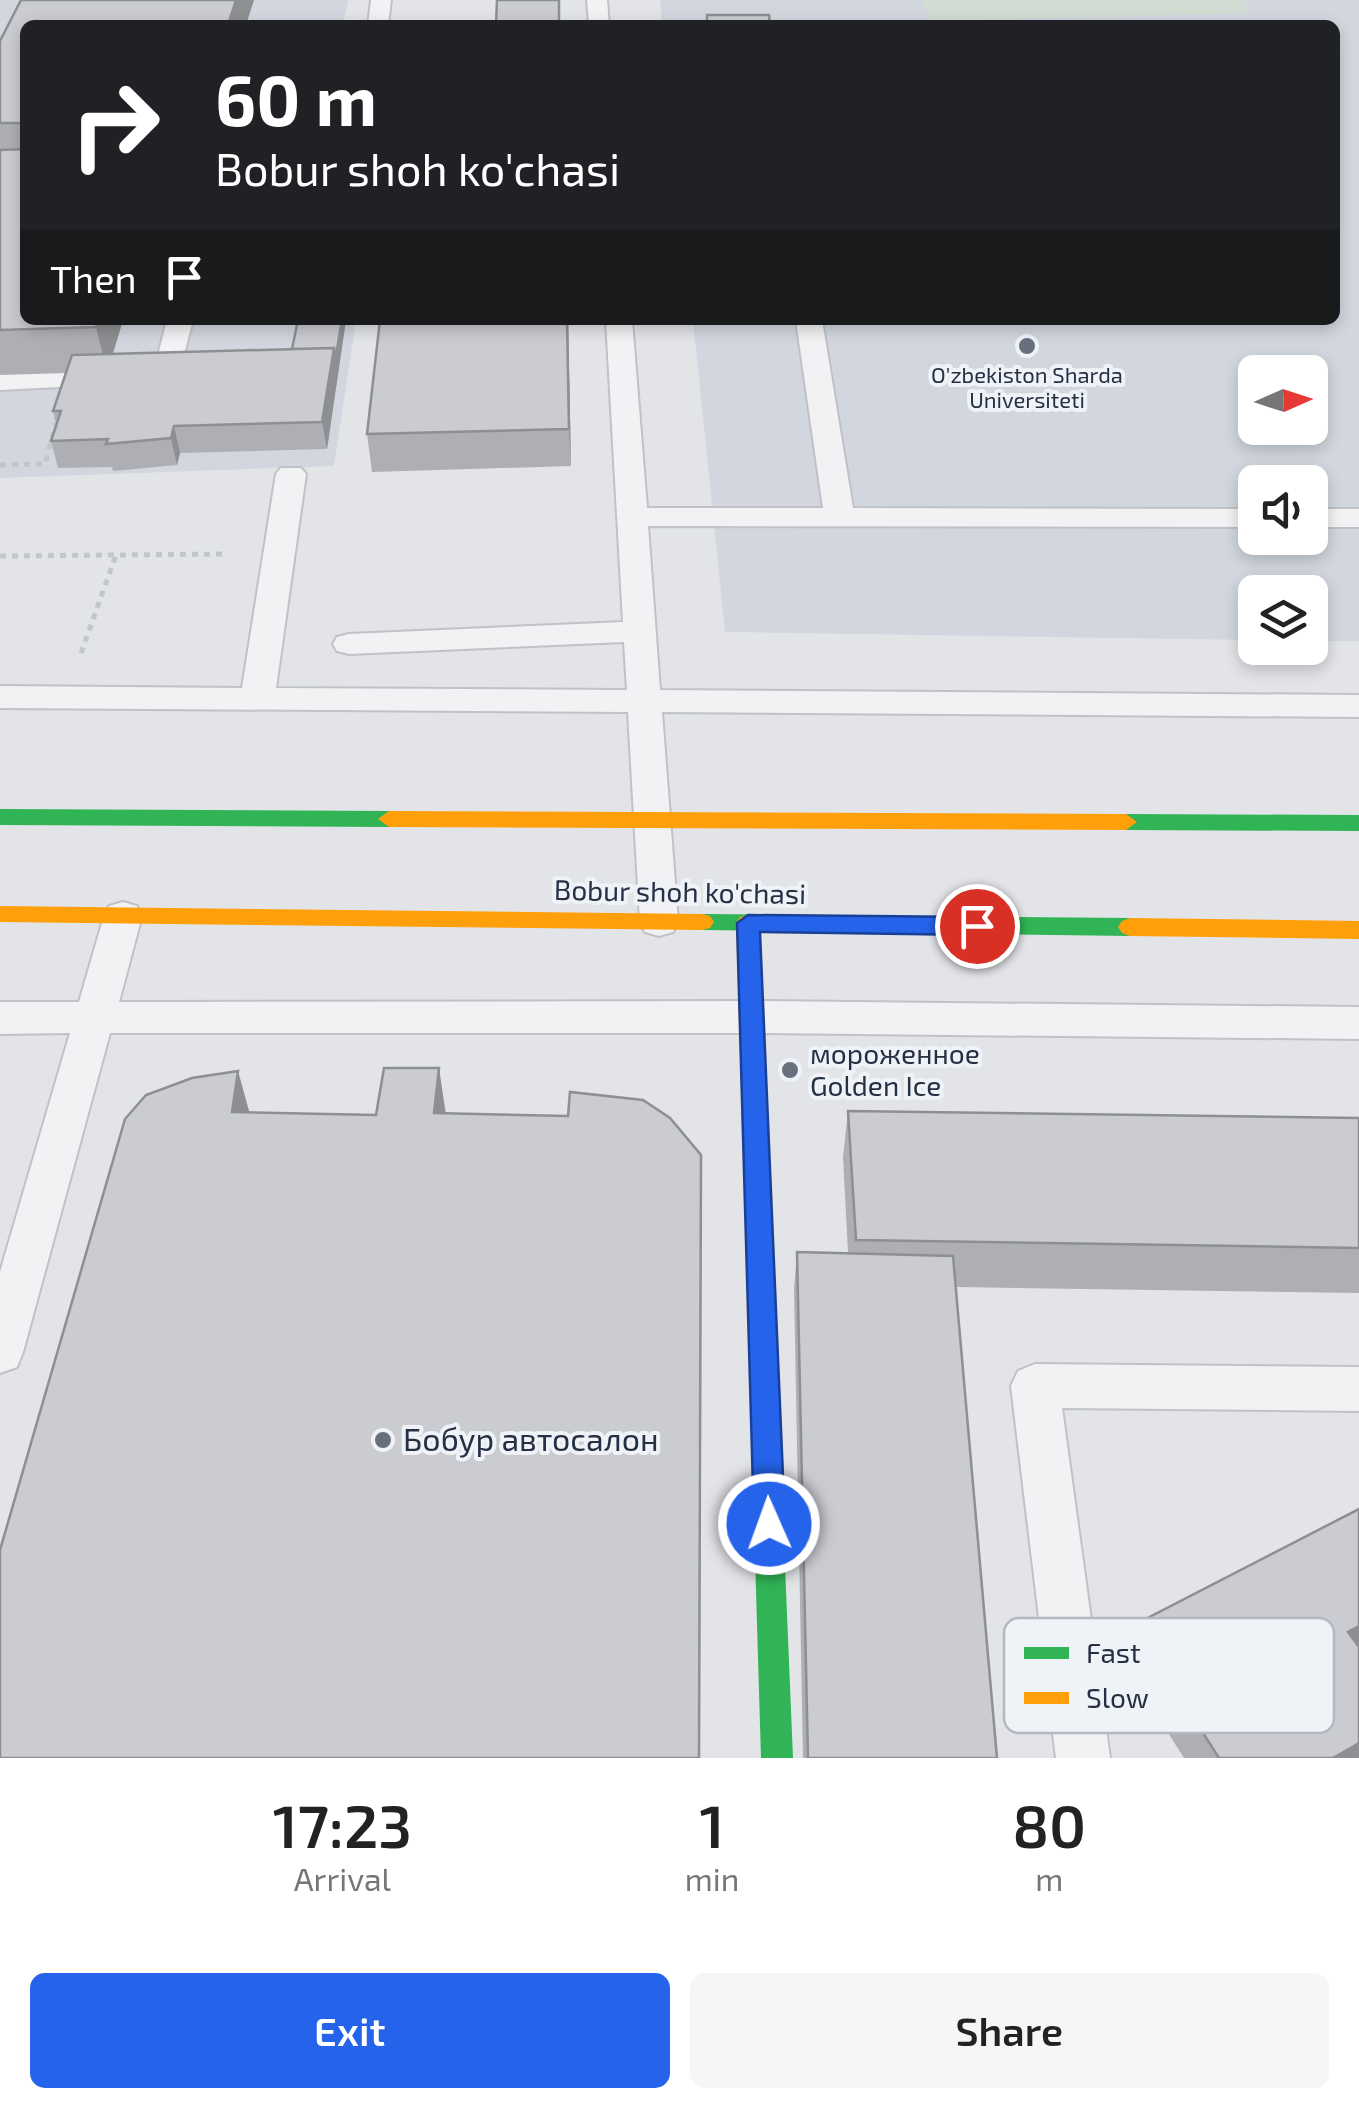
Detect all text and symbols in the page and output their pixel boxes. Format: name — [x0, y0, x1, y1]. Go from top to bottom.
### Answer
text: 60 m — [215, 56, 377, 140]
icon: right — [50, 60, 180, 190]
text: Bobur shoh ko'chasi — [215, 141, 620, 195]
icon: arrive — [157, 250, 212, 305]
text: Then — [50, 255, 137, 301]
marker: O'zbekiston Sharda Universiteti — [1016, 335, 1038, 357]
north arrow — [1238, 355, 1328, 445]
map controls — [1238, 355, 1328, 665]
place label: O'zbekiston Sharda Universiteti — [931, 361, 1123, 412]
button: sound — [1238, 465, 1328, 555]
button: layers — [1238, 575, 1328, 665]
street label: Bobur shoh ko'chasi — [554, 872, 806, 910]
pin — [935, 884, 1020, 969]
icon: arrive — [950, 899, 1005, 954]
place label: мороженное Golden Ice — [810, 1036, 980, 1102]
marker: мороженное Golden Ice — [779, 1059, 801, 1081]
place label: Бобур автосалон — [403, 1419, 659, 1458]
marker: Бобур автосалон — [372, 1429, 394, 1451]
position arrow — [717, 1472, 821, 1576]
legend — [1004, 1618, 1334, 1733]
text: Fast — [1086, 1635, 1141, 1669]
text: Slow — [1086, 1680, 1149, 1714]
text: 17:23 — [273, 1788, 412, 1860]
text: 1 — [700, 1788, 725, 1860]
text: 80 — [1012, 1788, 1086, 1860]
text: Arrival — [294, 1859, 391, 1897]
text: min — [685, 1859, 739, 1897]
text: m — [1035, 1859, 1063, 1897]
button: Exit — [30, 1973, 670, 2088]
button: Share — [690, 1973, 1329, 2088]

